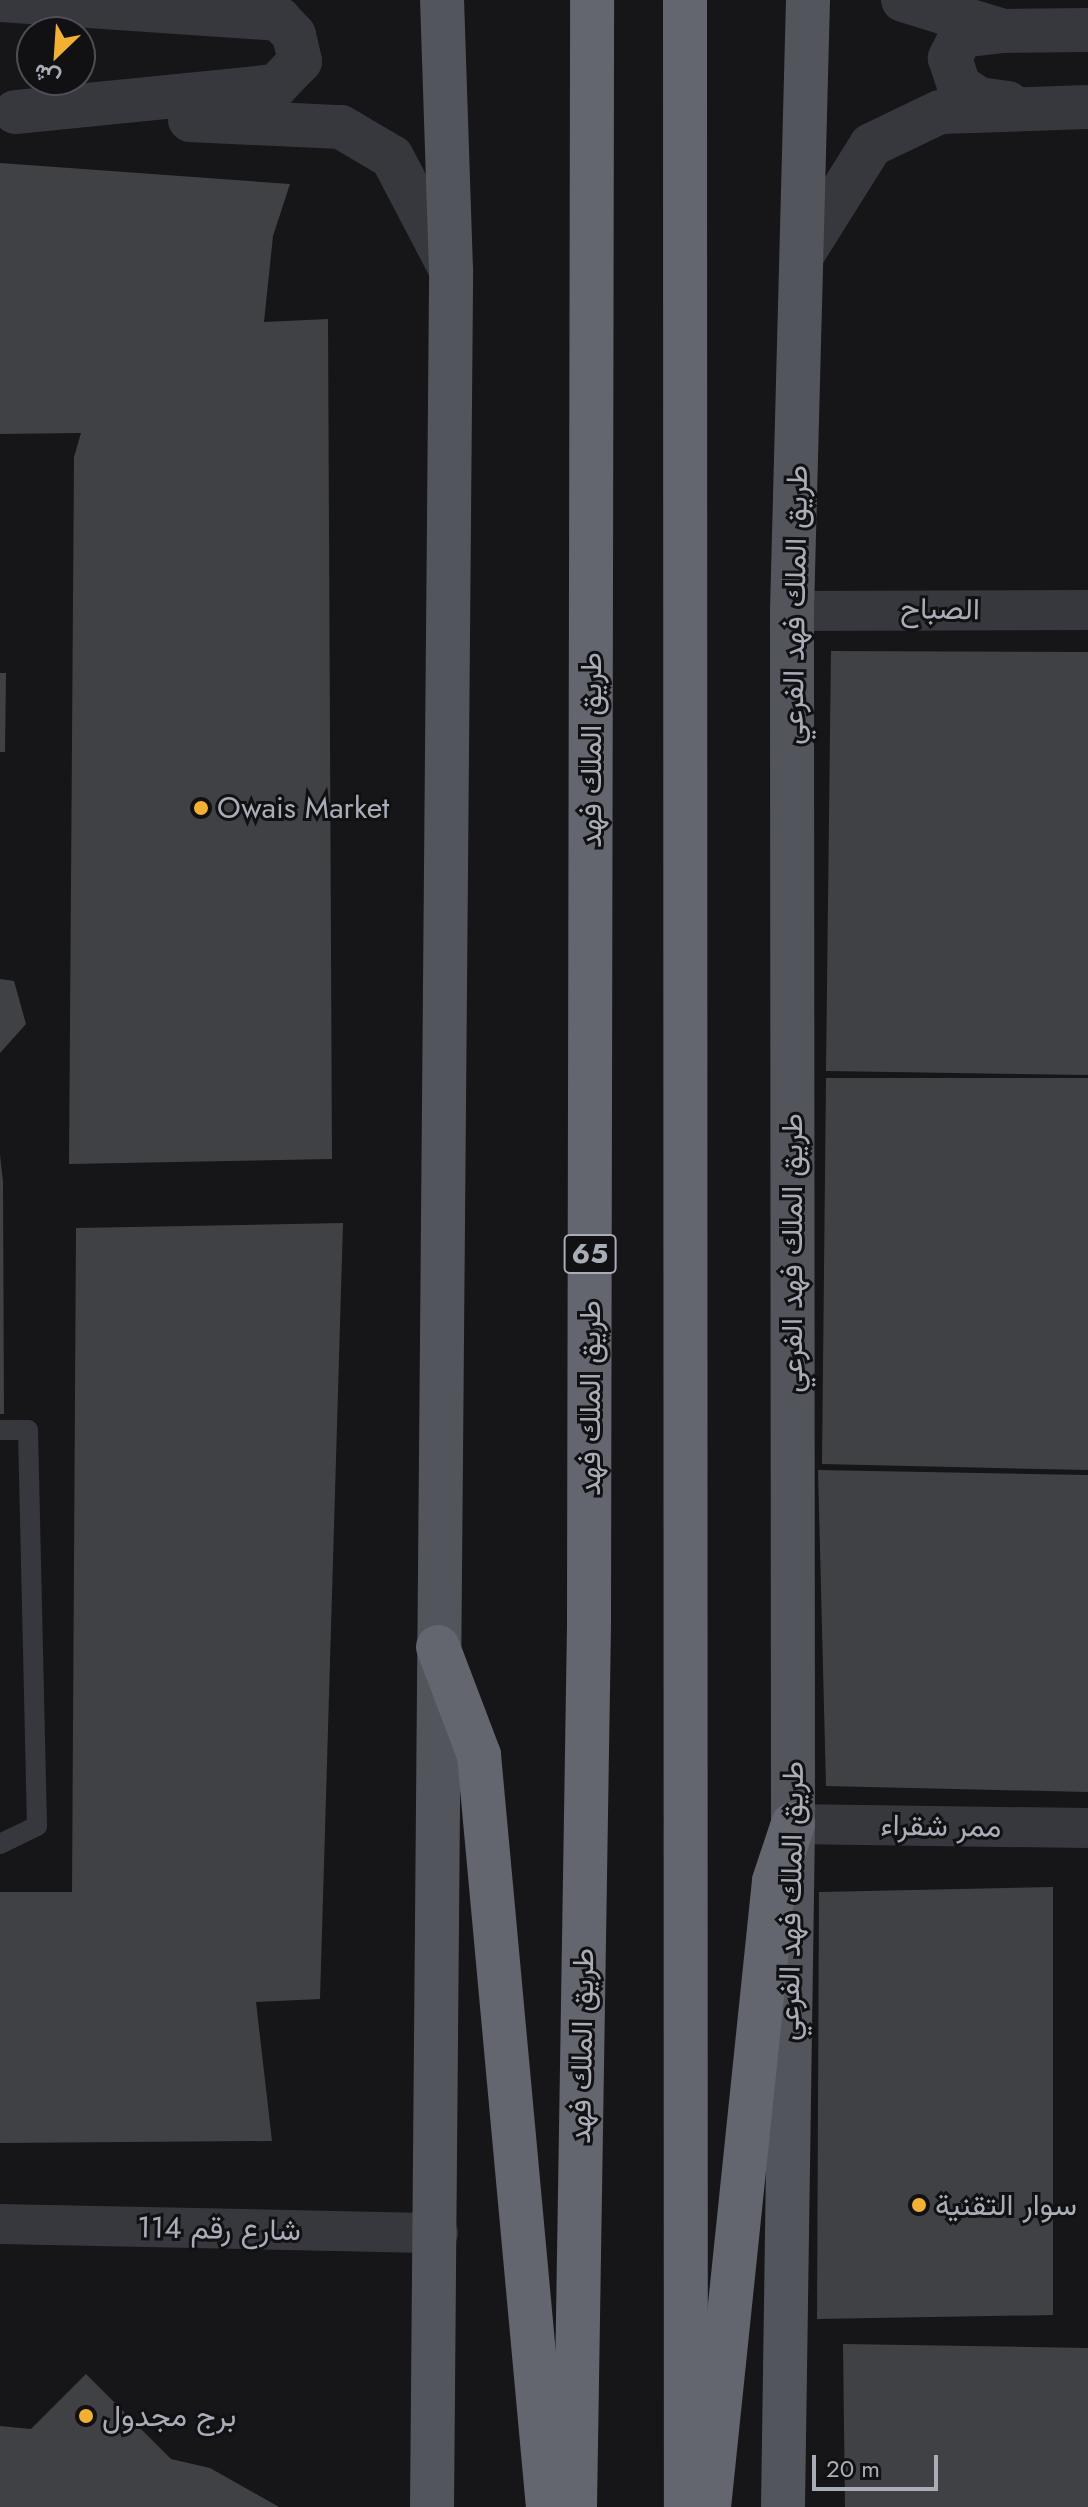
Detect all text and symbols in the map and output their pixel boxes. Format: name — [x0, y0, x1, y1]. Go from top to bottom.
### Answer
north arrow — [16, 16, 96, 96]
text: ش — [28, 56, 65, 96]
street label: طريق الملك فهد الفرعي — [775, 465, 815, 745]
street label: الصباح — [900, 590, 980, 628]
street label: طريق الملك فهد — [573, 652, 609, 848]
place label: Owais Market — [217, 790, 389, 826]
marker: Owais Market — [192, 799, 210, 817]
street label: طريق الملك فهد الفرعي — [774, 1113, 810, 1393]
road number: 65 — [562, 1230, 618, 1278]
street label: طريق الملك فهد — [572, 1300, 608, 1496]
street label: طريق الملك فهد الفرعي — [771, 1761, 811, 2041]
street label: ممر شقراء — [880, 1807, 1002, 1845]
street label: طريق الملك فهد — [562, 1948, 602, 2144]
place label: سوار التقنية — [935, 2187, 1077, 2223]
marker: سوار التقنية — [910, 2196, 928, 2214]
street label: شارع رقم 114 — [137, 2210, 301, 2248]
place label: برج مجدول — [102, 2398, 236, 2434]
marker: برج مجدول — [77, 2407, 95, 2425]
scale bar — [816, 2439, 942, 2489]
text: 20 m — [826, 2451, 880, 2486]

